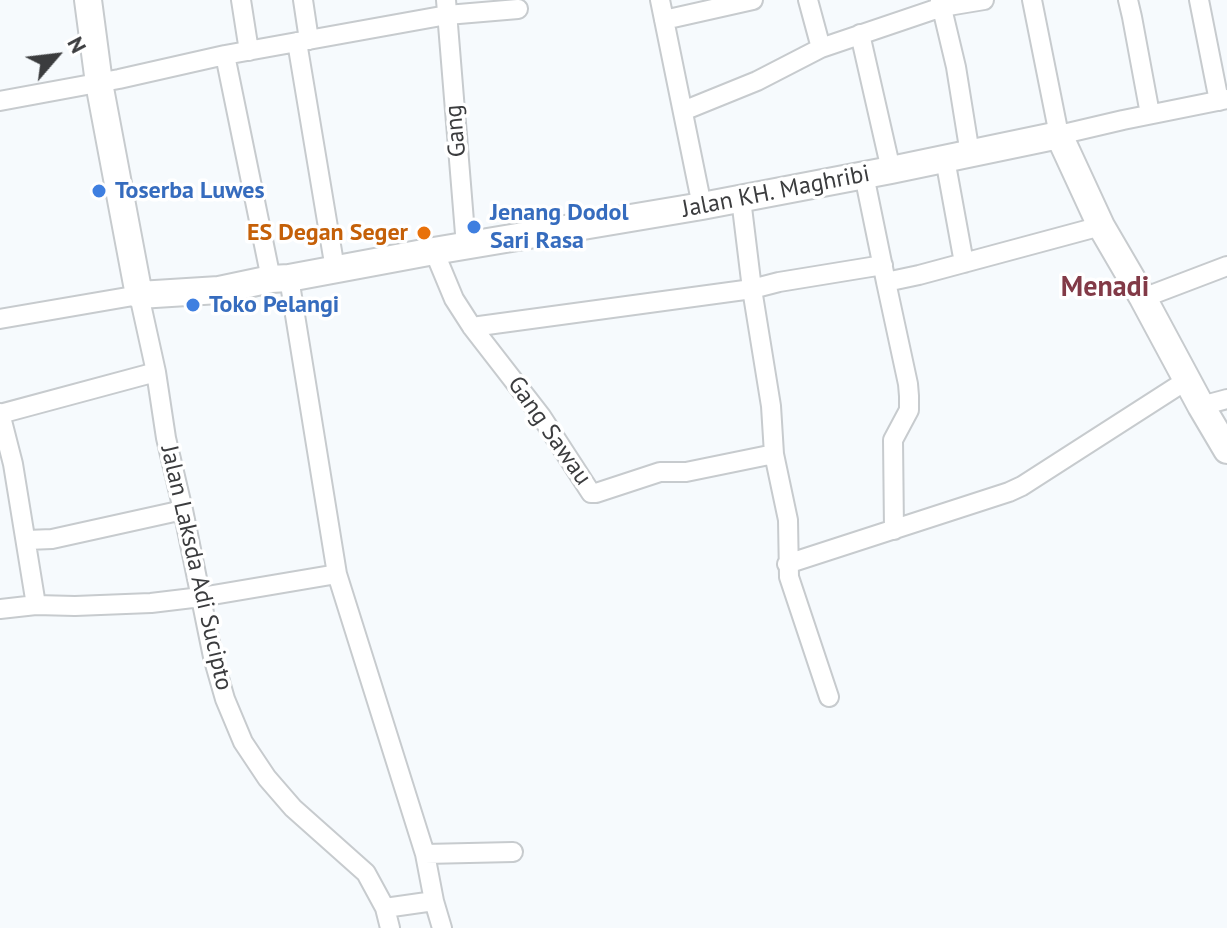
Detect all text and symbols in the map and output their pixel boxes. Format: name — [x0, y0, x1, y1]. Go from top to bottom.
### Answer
north arrow — [16, 16, 96, 96]
text: N — [61, 32, 93, 58]
street label: Gang — [439, 104, 473, 158]
street label: Jalan KH. Maghribi — [680, 160, 872, 224]
place label: Toserba Luwes — [115, 177, 265, 205]
marker: Toserba Luwes — [90, 182, 108, 200]
place label: Jenang Dodol Sari Rasa — [490, 199, 629, 255]
marker: Jenang Dodol Sari Rasa — [465, 218, 483, 236]
place label: ES Degan Seger — [247, 219, 408, 247]
marker: ES Degan Seger — [415, 224, 433, 242]
district label: Menadi — [1061, 271, 1149, 305]
place label: Toko Pelangi — [209, 291, 339, 319]
marker: Toko Pelangi — [184, 296, 202, 314]
street label: Gang Sawau — [501, 371, 597, 491]
street label: Jalan Laksda Adi Sucipto — [154, 443, 238, 693]

